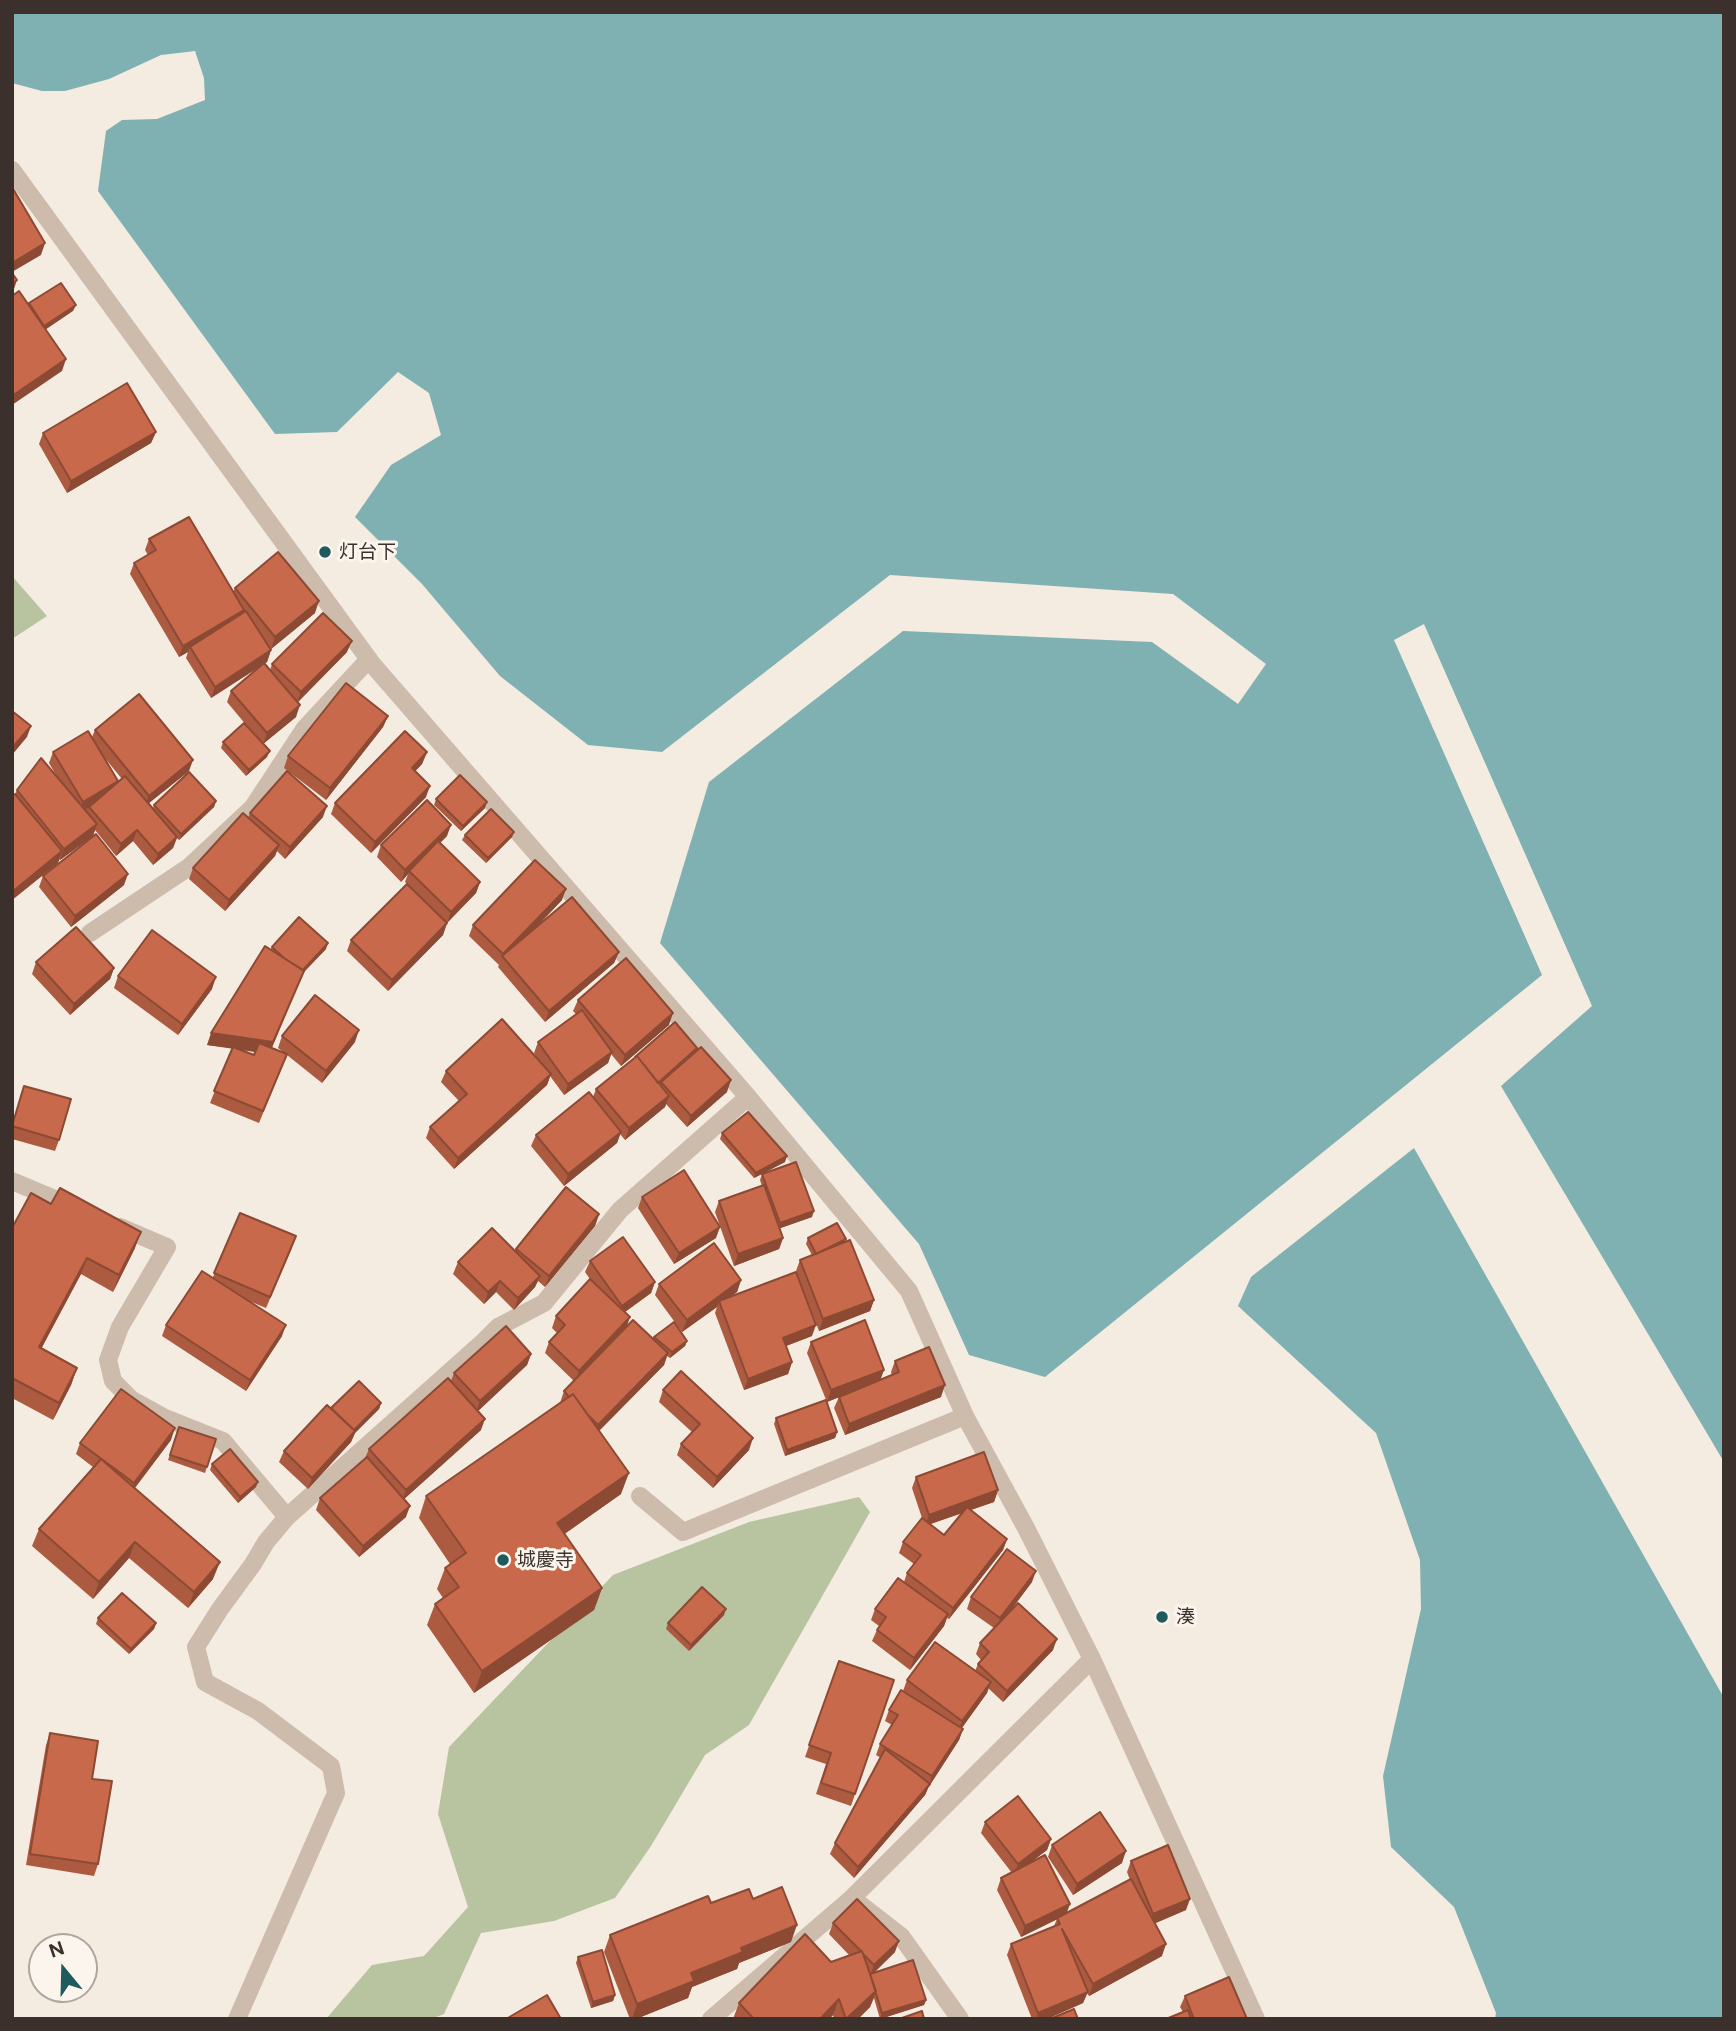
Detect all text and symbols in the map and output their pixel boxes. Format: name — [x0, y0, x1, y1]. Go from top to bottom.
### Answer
place label: 灯台下 — [339, 541, 396, 563]
marker: 灯台下 — [317, 544, 333, 560]
place label: 城慶寺 — [517, 1549, 574, 1571]
marker: 城慶寺 — [495, 1552, 511, 1568]
place label: 湊 — [1176, 1606, 1195, 1628]
marker: 湊 — [1154, 1609, 1170, 1625]
north arrow — [28, 1933, 98, 2003]
text: N — [46, 1936, 67, 1963]

